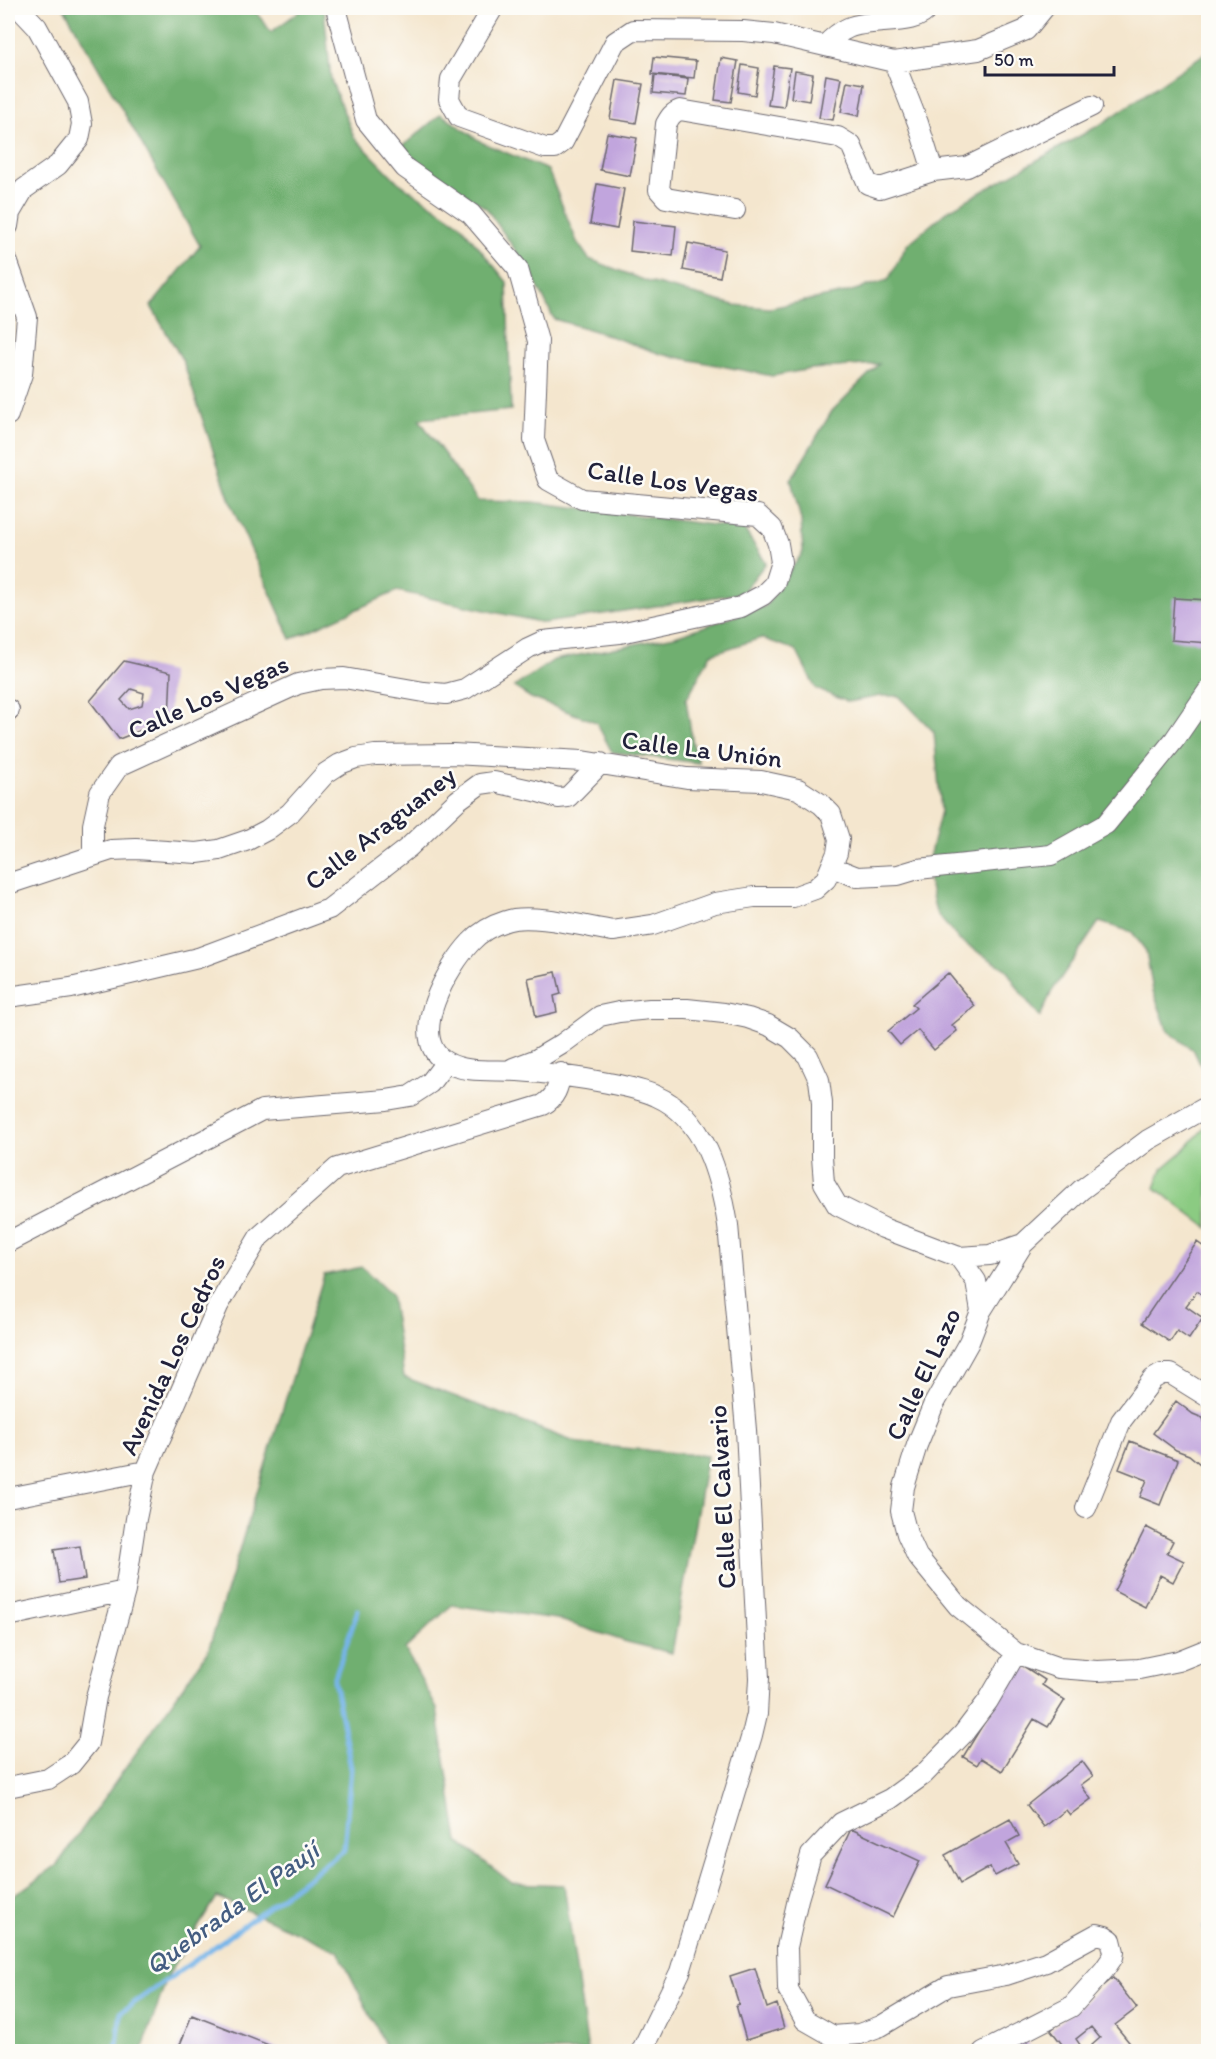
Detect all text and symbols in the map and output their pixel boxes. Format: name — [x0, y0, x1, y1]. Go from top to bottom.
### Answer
scale bar — [985, 39, 1114, 77]
text: 50 m — [994, 49, 1034, 71]
street label: Calle Los Vegas — [585, 453, 761, 509]
street label: Calle Los Vegas — [123, 647, 293, 747]
street label: Calle La Unión — [620, 723, 784, 775]
street label: Calle Araguaney — [298, 759, 462, 897]
street label: Avenida Los Cedros — [112, 1250, 232, 1460]
street label: Calle El Lazo — [878, 1303, 968, 1445]
street label: Calle El Calvario — [701, 1404, 743, 1590]
water label: Quebrada El Paují — [139, 1831, 328, 1982]

